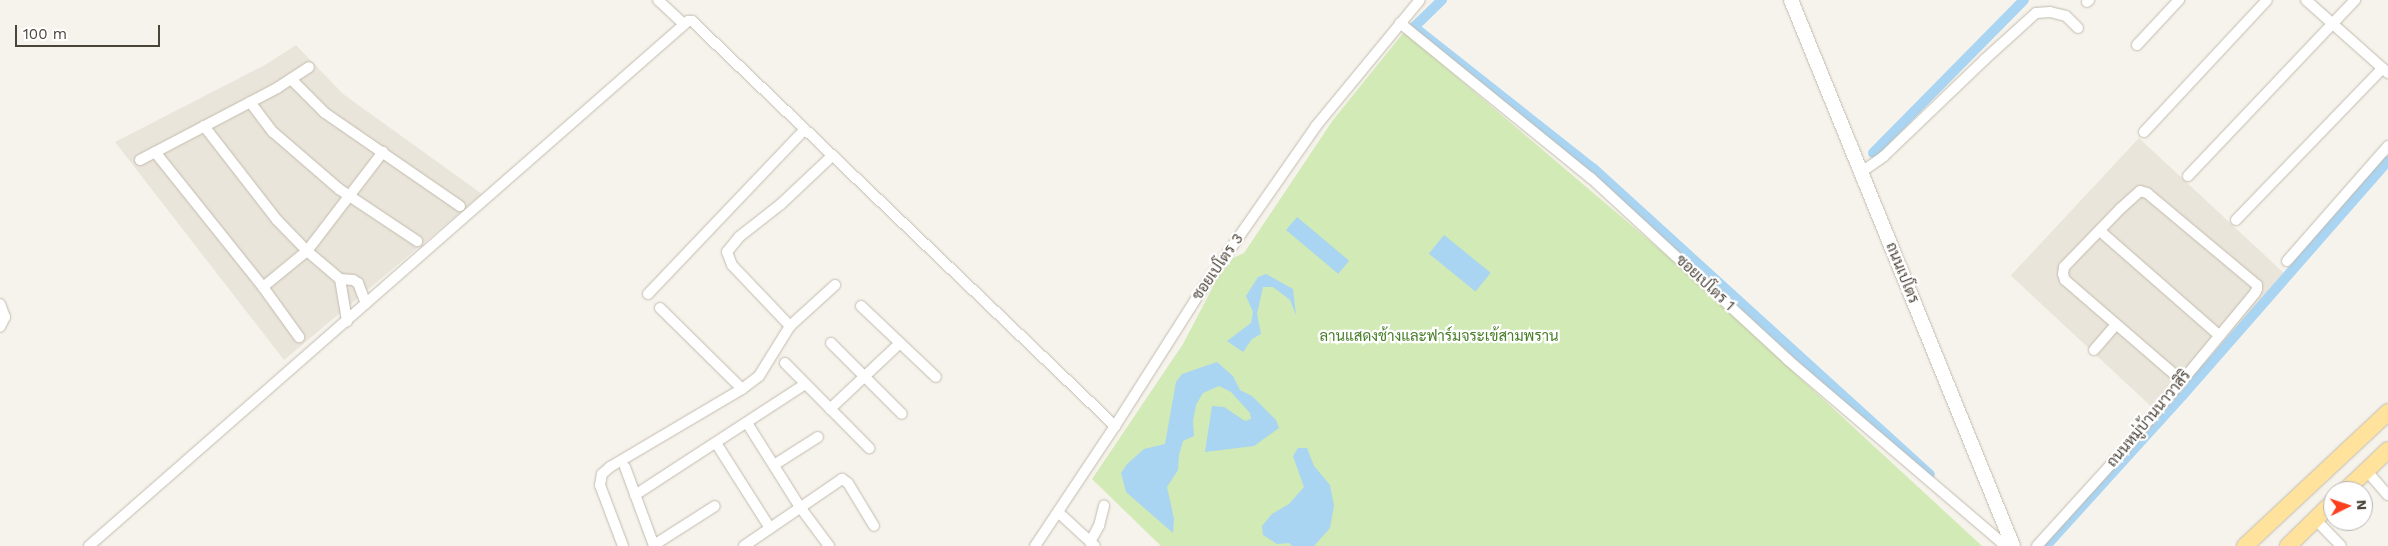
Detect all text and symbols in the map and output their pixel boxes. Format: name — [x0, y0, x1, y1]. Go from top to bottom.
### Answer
scale bar — [18, 15, 162, 47]
text: 100 m — [23, 25, 67, 43]
street label: ซอยเปโตร 3 — [1189, 230, 1247, 304]
street label: ถนนเปโตร — [1882, 240, 1922, 306]
street label: ซอยเปโตร 1 — [1672, 251, 1738, 315]
park label: ลานแสดงช้างและฟาร์มจระเข้สามพราน — [1320, 328, 1558, 346]
street label: ถนนหมู่บ้านนาวาสิริ — [2103, 367, 2195, 471]
north arrow — [2323, 481, 2373, 531]
text: N — [2354, 499, 2370, 511]

